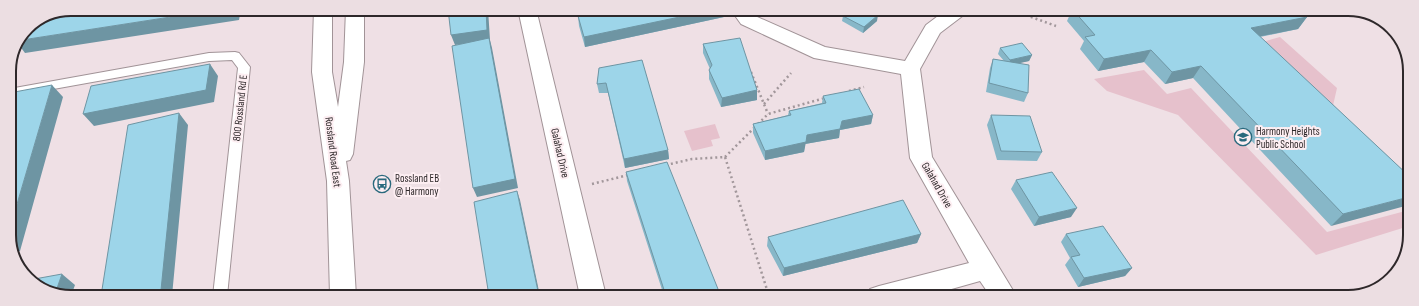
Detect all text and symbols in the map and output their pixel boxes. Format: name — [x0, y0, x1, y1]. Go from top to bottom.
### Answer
street label: 800 Rossland Rd E — [230, 74, 250, 142]
street label: Rossland Road East — [322, 116, 344, 188]
place label: Harmony Heights Public School — [1256, 125, 1320, 151]
street label: Galahad Drive — [548, 127, 572, 179]
school or university icon: Harmony Heights Public School — [1233, 127, 1253, 147]
street label: Galahad Drive — [919, 160, 955, 210]
place label: Rossland EB @ Harmony — [395, 172, 439, 198]
bus stop icon: Rossland EB @ Harmony — [372, 174, 392, 194]

